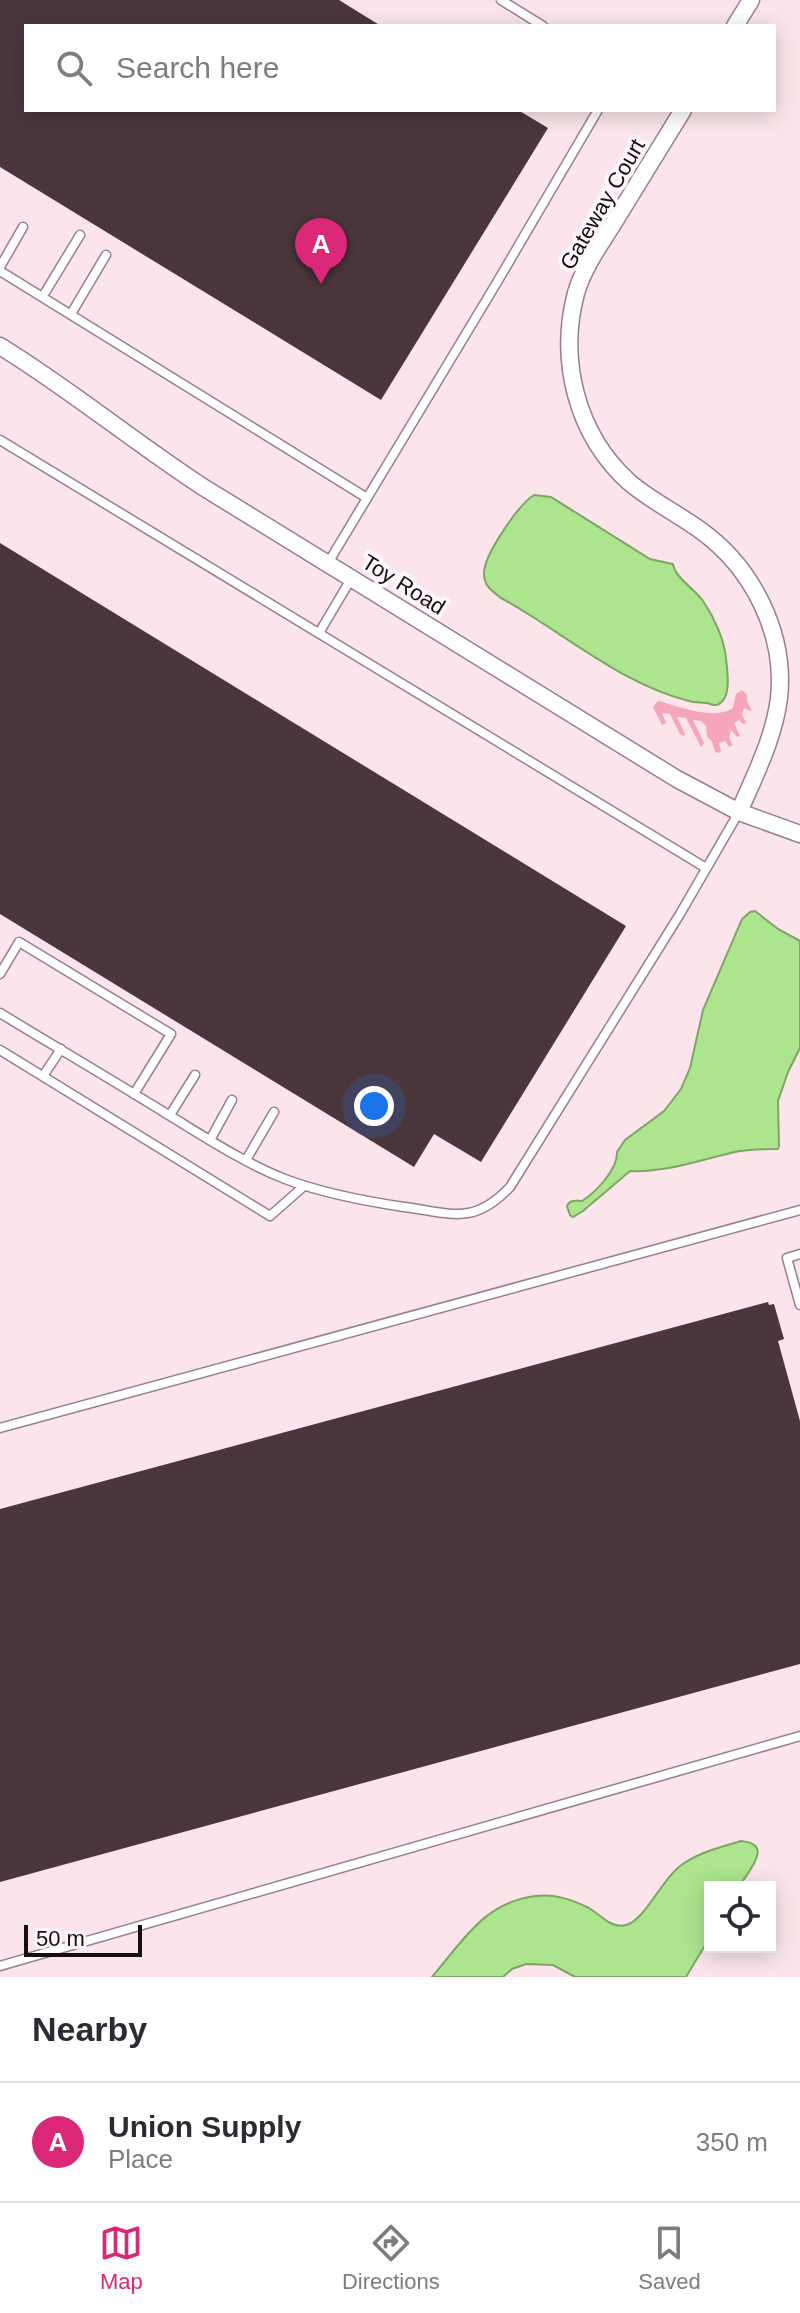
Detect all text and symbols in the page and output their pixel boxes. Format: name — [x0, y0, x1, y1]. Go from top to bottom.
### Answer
search box — [24, 24, 776, 112]
icon: search — [52, 46, 96, 90]
text: Search here — [116, 51, 279, 84]
street label: Gateway Court — [555, 134, 650, 274]
pin: A — [295, 218, 347, 284]
street label: Toy Road — [358, 549, 450, 620]
your location — [354, 1086, 394, 1126]
map controls — [704, 1881, 776, 1953]
button: locate — [704, 1881, 776, 1953]
scale bar — [24, 1921, 142, 1957]
text: 50 m — [36, 1926, 85, 1951]
text: Nearby — [32, 2010, 147, 2048]
text: Union Supply — [108, 2110, 301, 2143]
text: A — [49, 2127, 67, 2157]
text: 350 m — [696, 2127, 768, 2157]
text: Place — [108, 2144, 173, 2174]
tab: Map — [99, 2221, 143, 2295]
tab: Directions — [342, 2221, 440, 2295]
tab: Saved — [638, 2221, 701, 2295]

